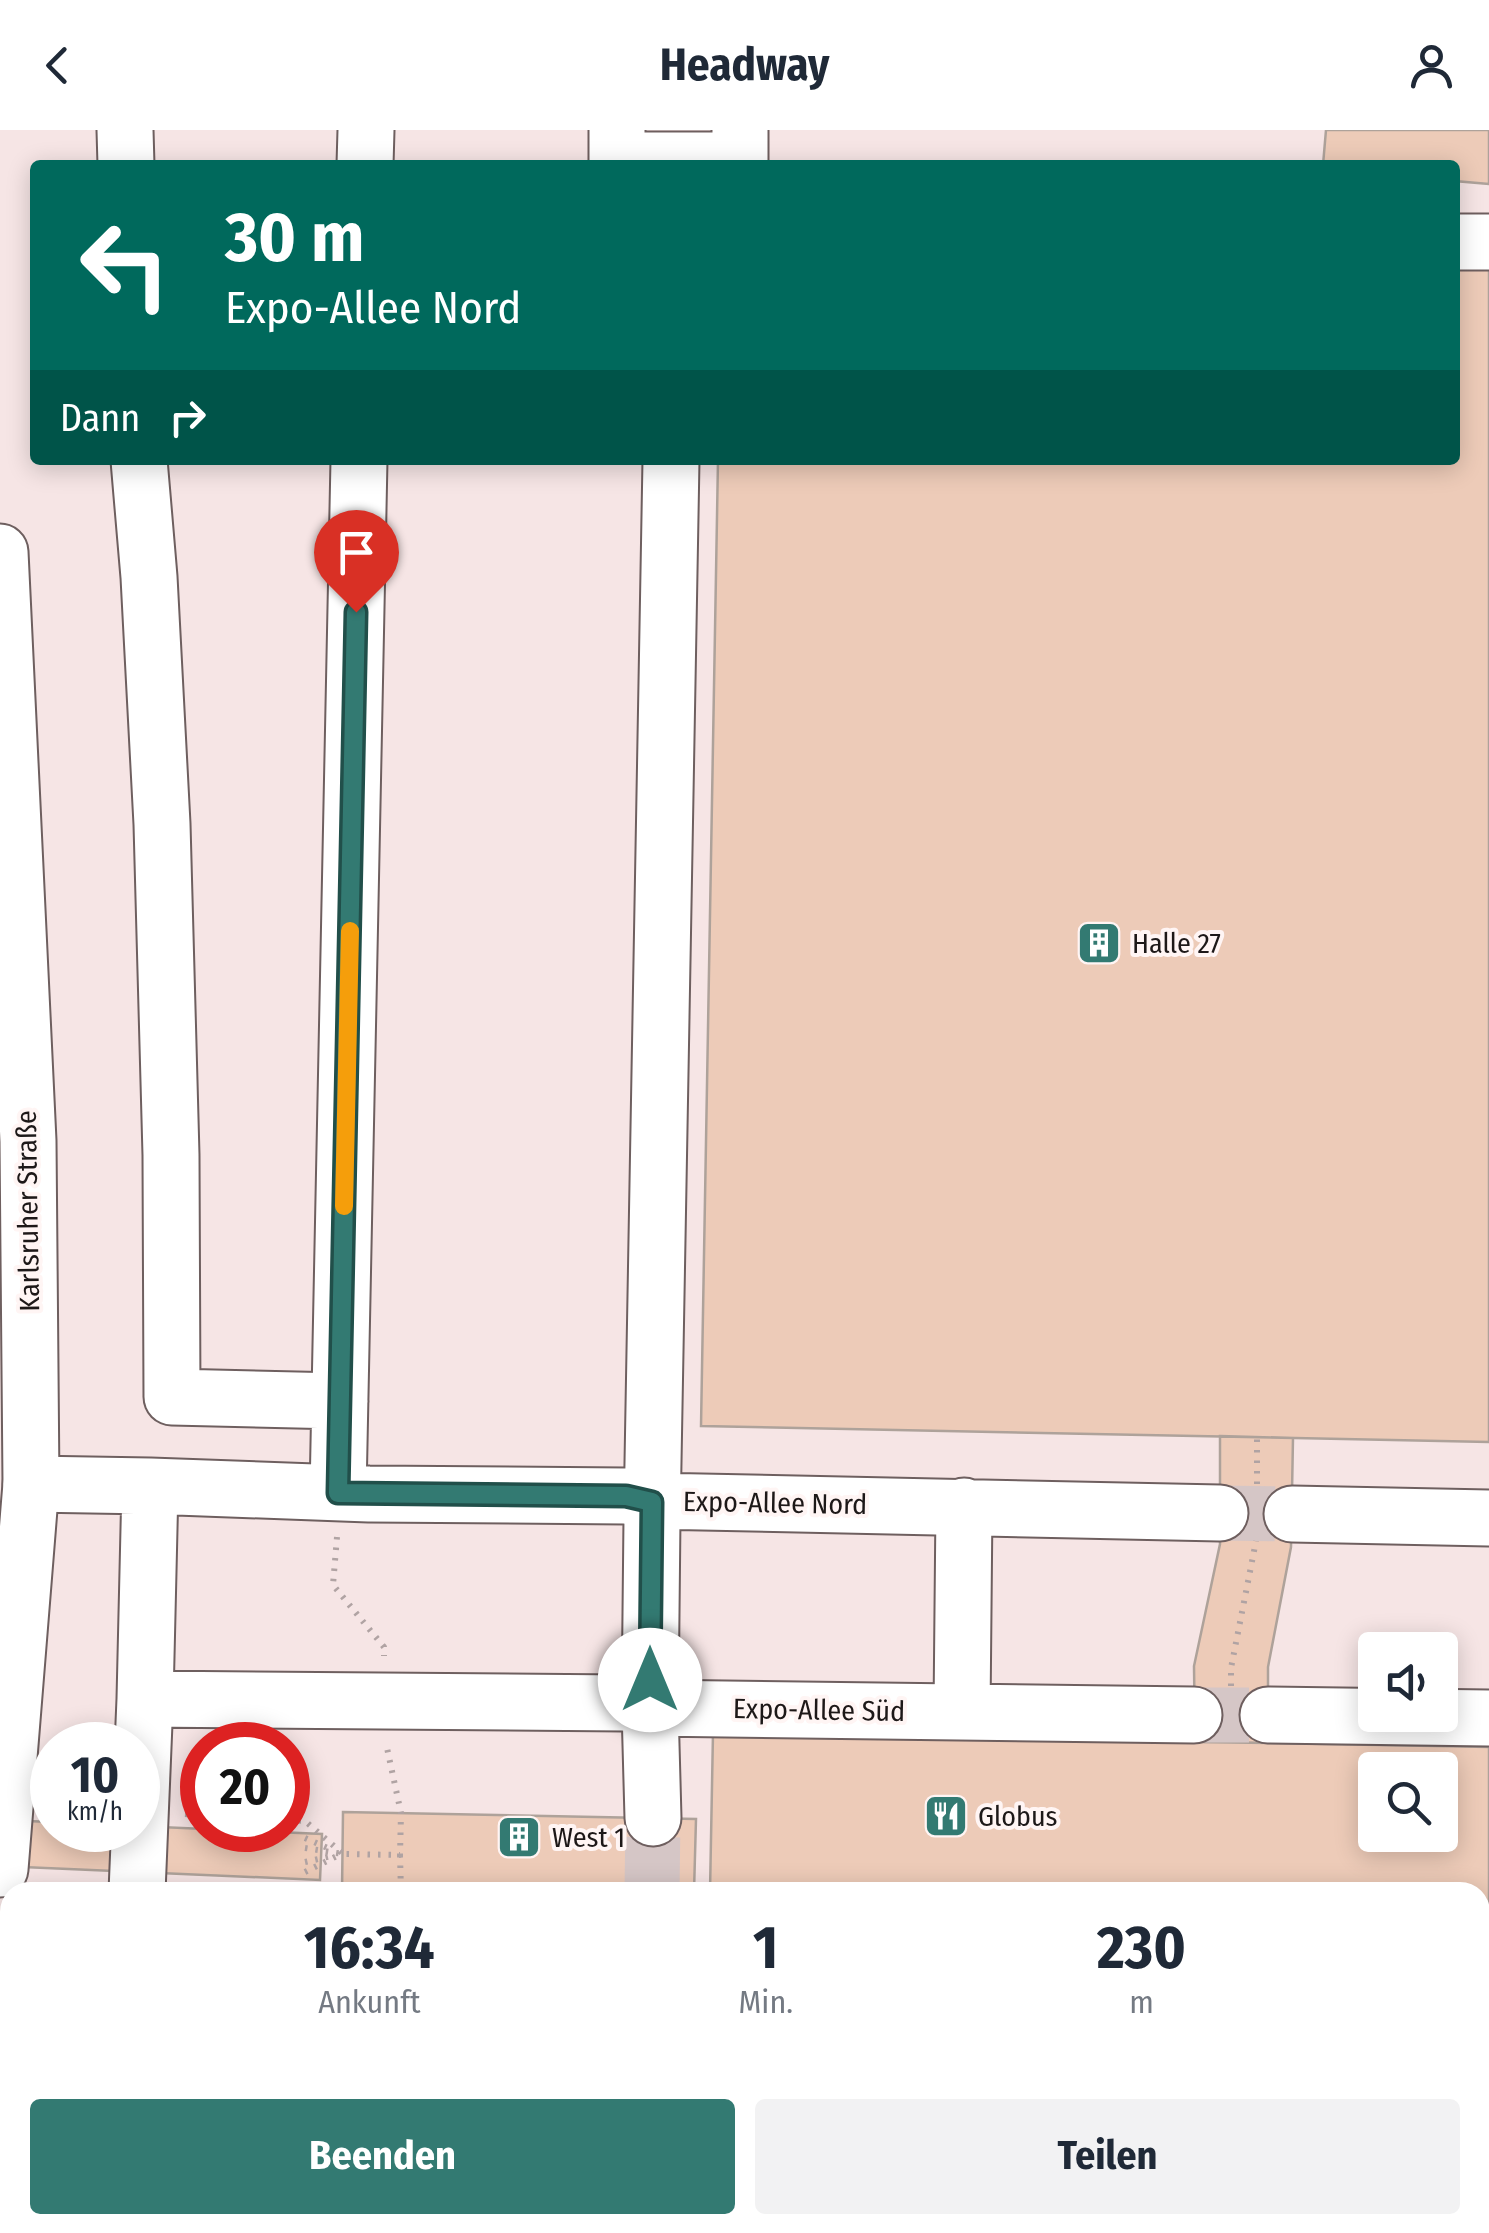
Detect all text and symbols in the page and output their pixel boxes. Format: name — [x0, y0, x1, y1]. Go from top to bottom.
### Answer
icon: back — [30, 38, 85, 93]
text: Headway — [660, 38, 829, 92]
icon: person — [1404, 38, 1459, 93]
text: 30 m — [225, 196, 364, 280]
icon: left — [60, 200, 190, 330]
text: Expo-Allee Nord — [225, 281, 521, 335]
icon: right — [160, 390, 215, 445]
text: Dann — [60, 395, 140, 441]
pin — [314, 510, 399, 613]
icon: arrive — [329, 525, 384, 580]
building icon: Halle 27 — [1076, 920, 1122, 966]
place label: Halle 27 — [1132, 927, 1221, 960]
street label: Karlsruher Straße — [10, 1110, 46, 1312]
street label: Expo-Allee Nord — [683, 1485, 867, 1521]
position arrow — [598, 1628, 702, 1732]
map controls — [1358, 1632, 1458, 1852]
button: sound — [1358, 1632, 1458, 1732]
street label: Expo-Allee Süd — [733, 1692, 905, 1728]
speed limit sign: 20 — [180, 1722, 310, 1852]
text: 10 — [71, 1745, 119, 1805]
button: search — [1358, 1752, 1458, 1852]
restaurant icon: Globus — [923, 1793, 969, 1839]
text: km/h — [67, 1797, 123, 1827]
place label: Globus — [978, 1800, 1058, 1833]
building icon: West 1 — [496, 1814, 542, 1860]
place label: West 1 — [552, 1821, 625, 1854]
text: 16:34 — [304, 1912, 435, 1984]
text: 1 — [753, 1912, 778, 1984]
text: 230 — [1097, 1912, 1186, 1984]
text: Ankunft — [318, 1983, 420, 2021]
text: Min. — [739, 1983, 793, 2021]
text: m — [1129, 1983, 1154, 2021]
button: Beenden — [30, 2099, 735, 2214]
button: Teilen — [755, 2099, 1460, 2214]

